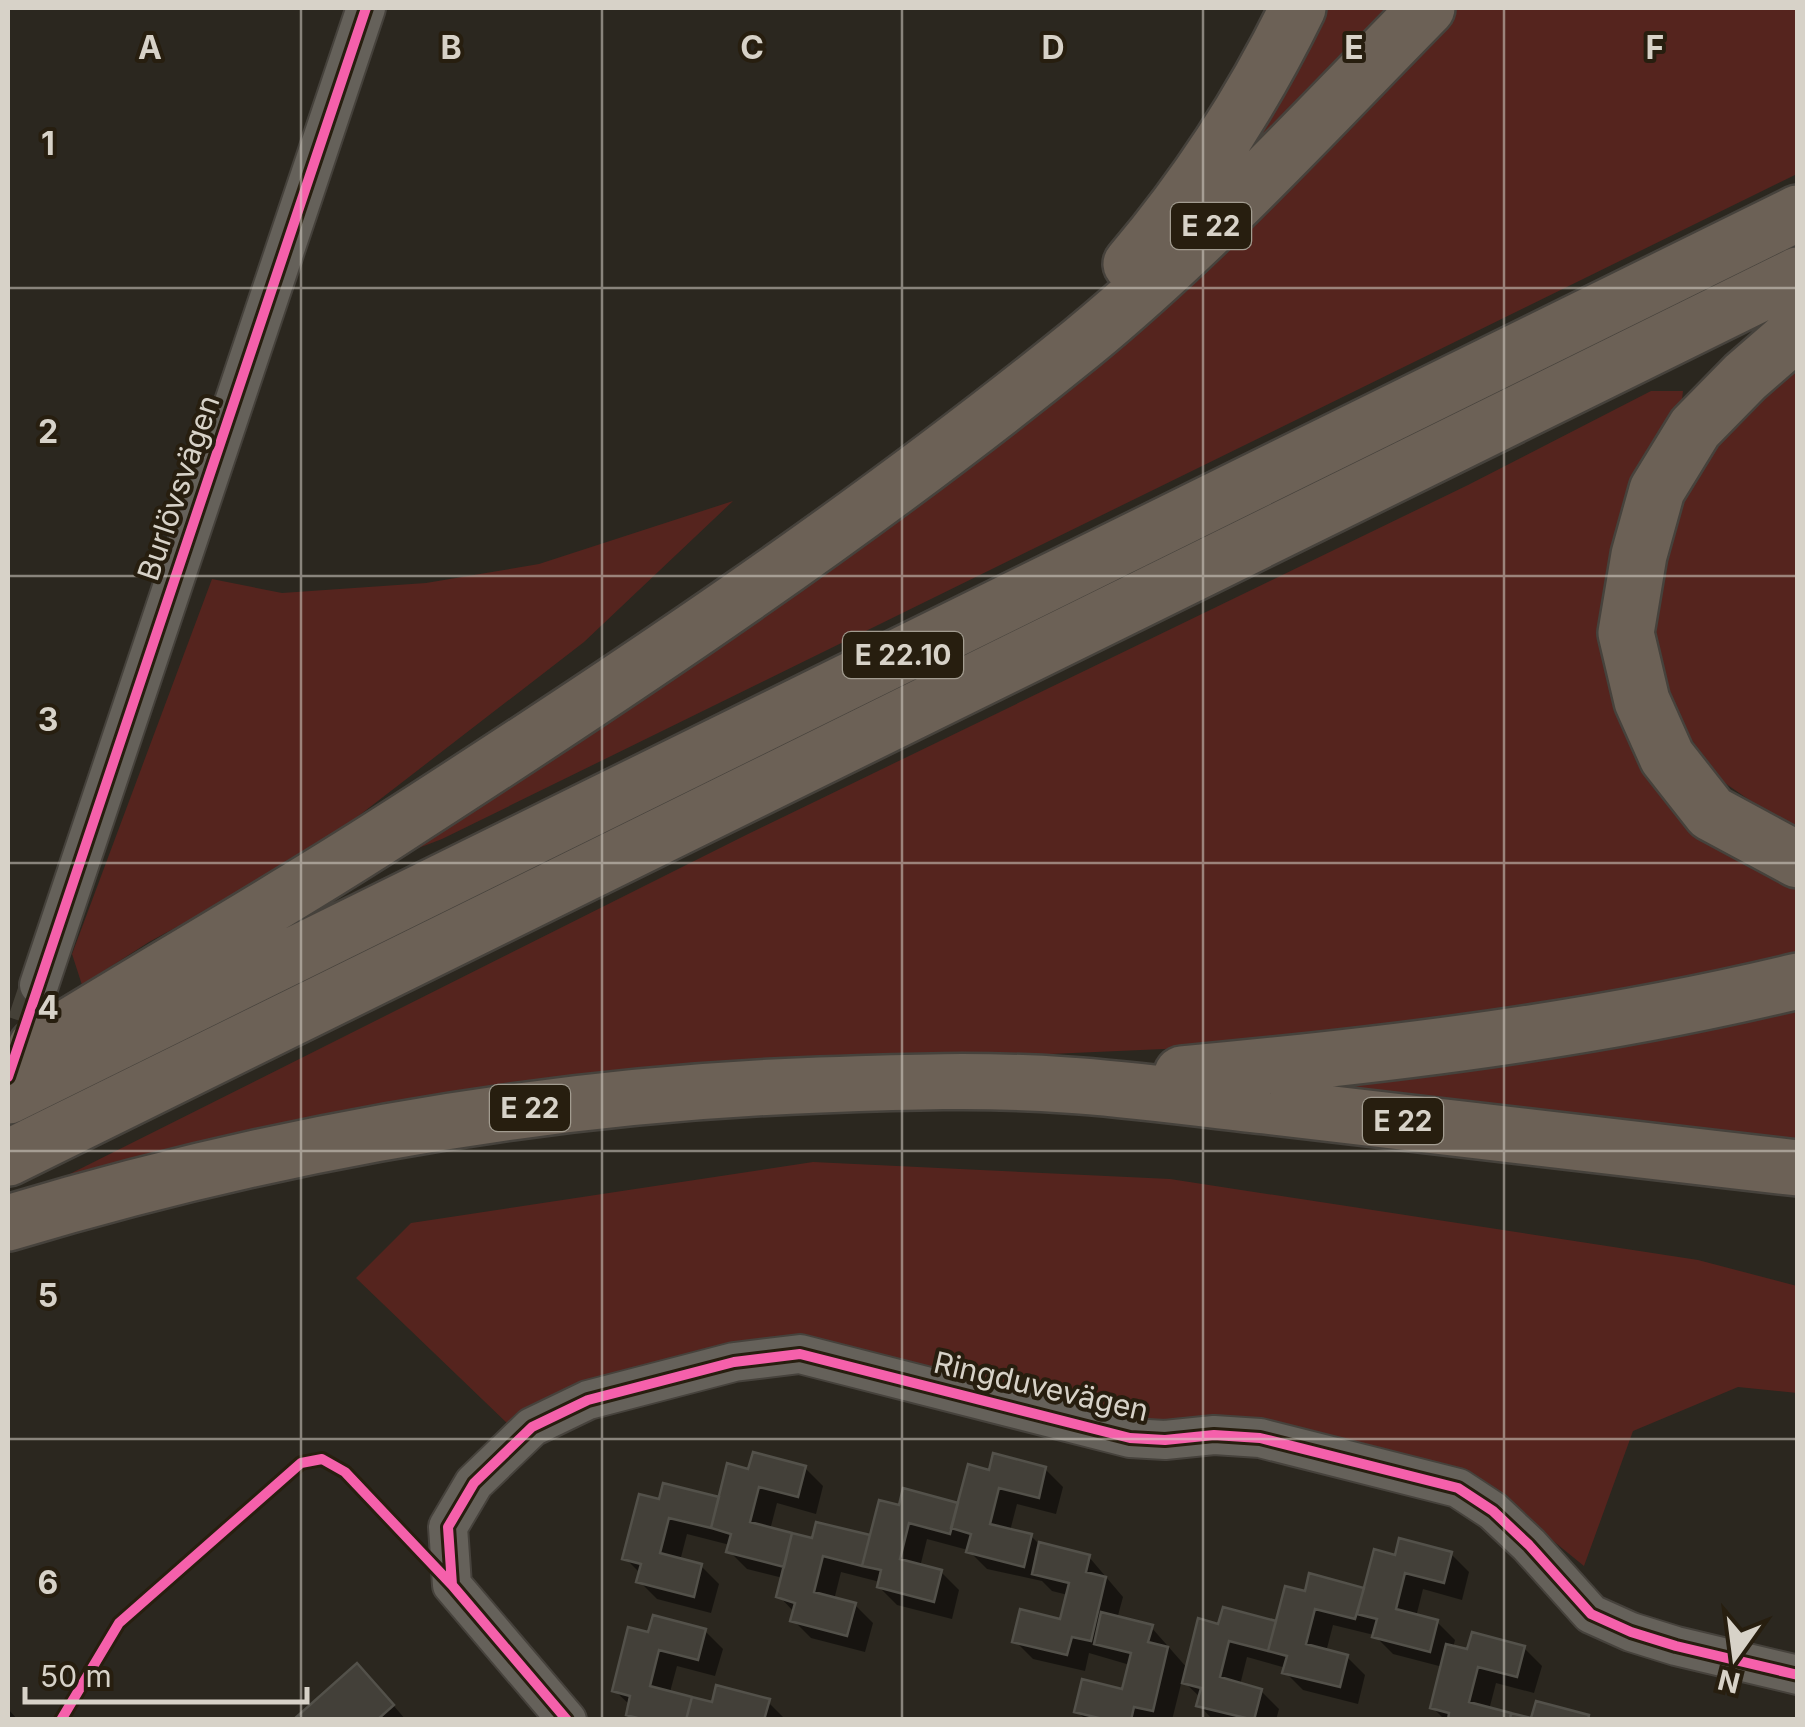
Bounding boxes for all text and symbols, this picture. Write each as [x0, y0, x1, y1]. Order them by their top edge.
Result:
text: A [138, 28, 162, 67]
text: B [440, 28, 462, 67]
text: C [740, 28, 764, 67]
text: D [1041, 28, 1065, 67]
text: E [1344, 28, 1364, 67]
text: F [1646, 28, 1664, 67]
text: 1 [41, 124, 55, 163]
road number: E 22 [1171, 203, 1251, 249]
street label: Burlövsvägen [130, 390, 227, 585]
text: 2 [38, 412, 58, 451]
road number: E 22.10 [843, 632, 963, 678]
text: 3 [38, 700, 58, 739]
text: 4 [37, 988, 59, 1027]
road number: E 22 [490, 1085, 570, 1131]
road number: E 22 [1363, 1098, 1443, 1144]
text: 5 [38, 1276, 58, 1315]
street label: Ringduvevägen [930, 1344, 1152, 1428]
text: 6 [38, 1563, 58, 1602]
north arrow [1685, 1607, 1785, 1707]
scale bar [25, 1642, 308, 1704]
text: 50 m [40, 1658, 112, 1694]
text: N [1714, 1662, 1743, 1700]

